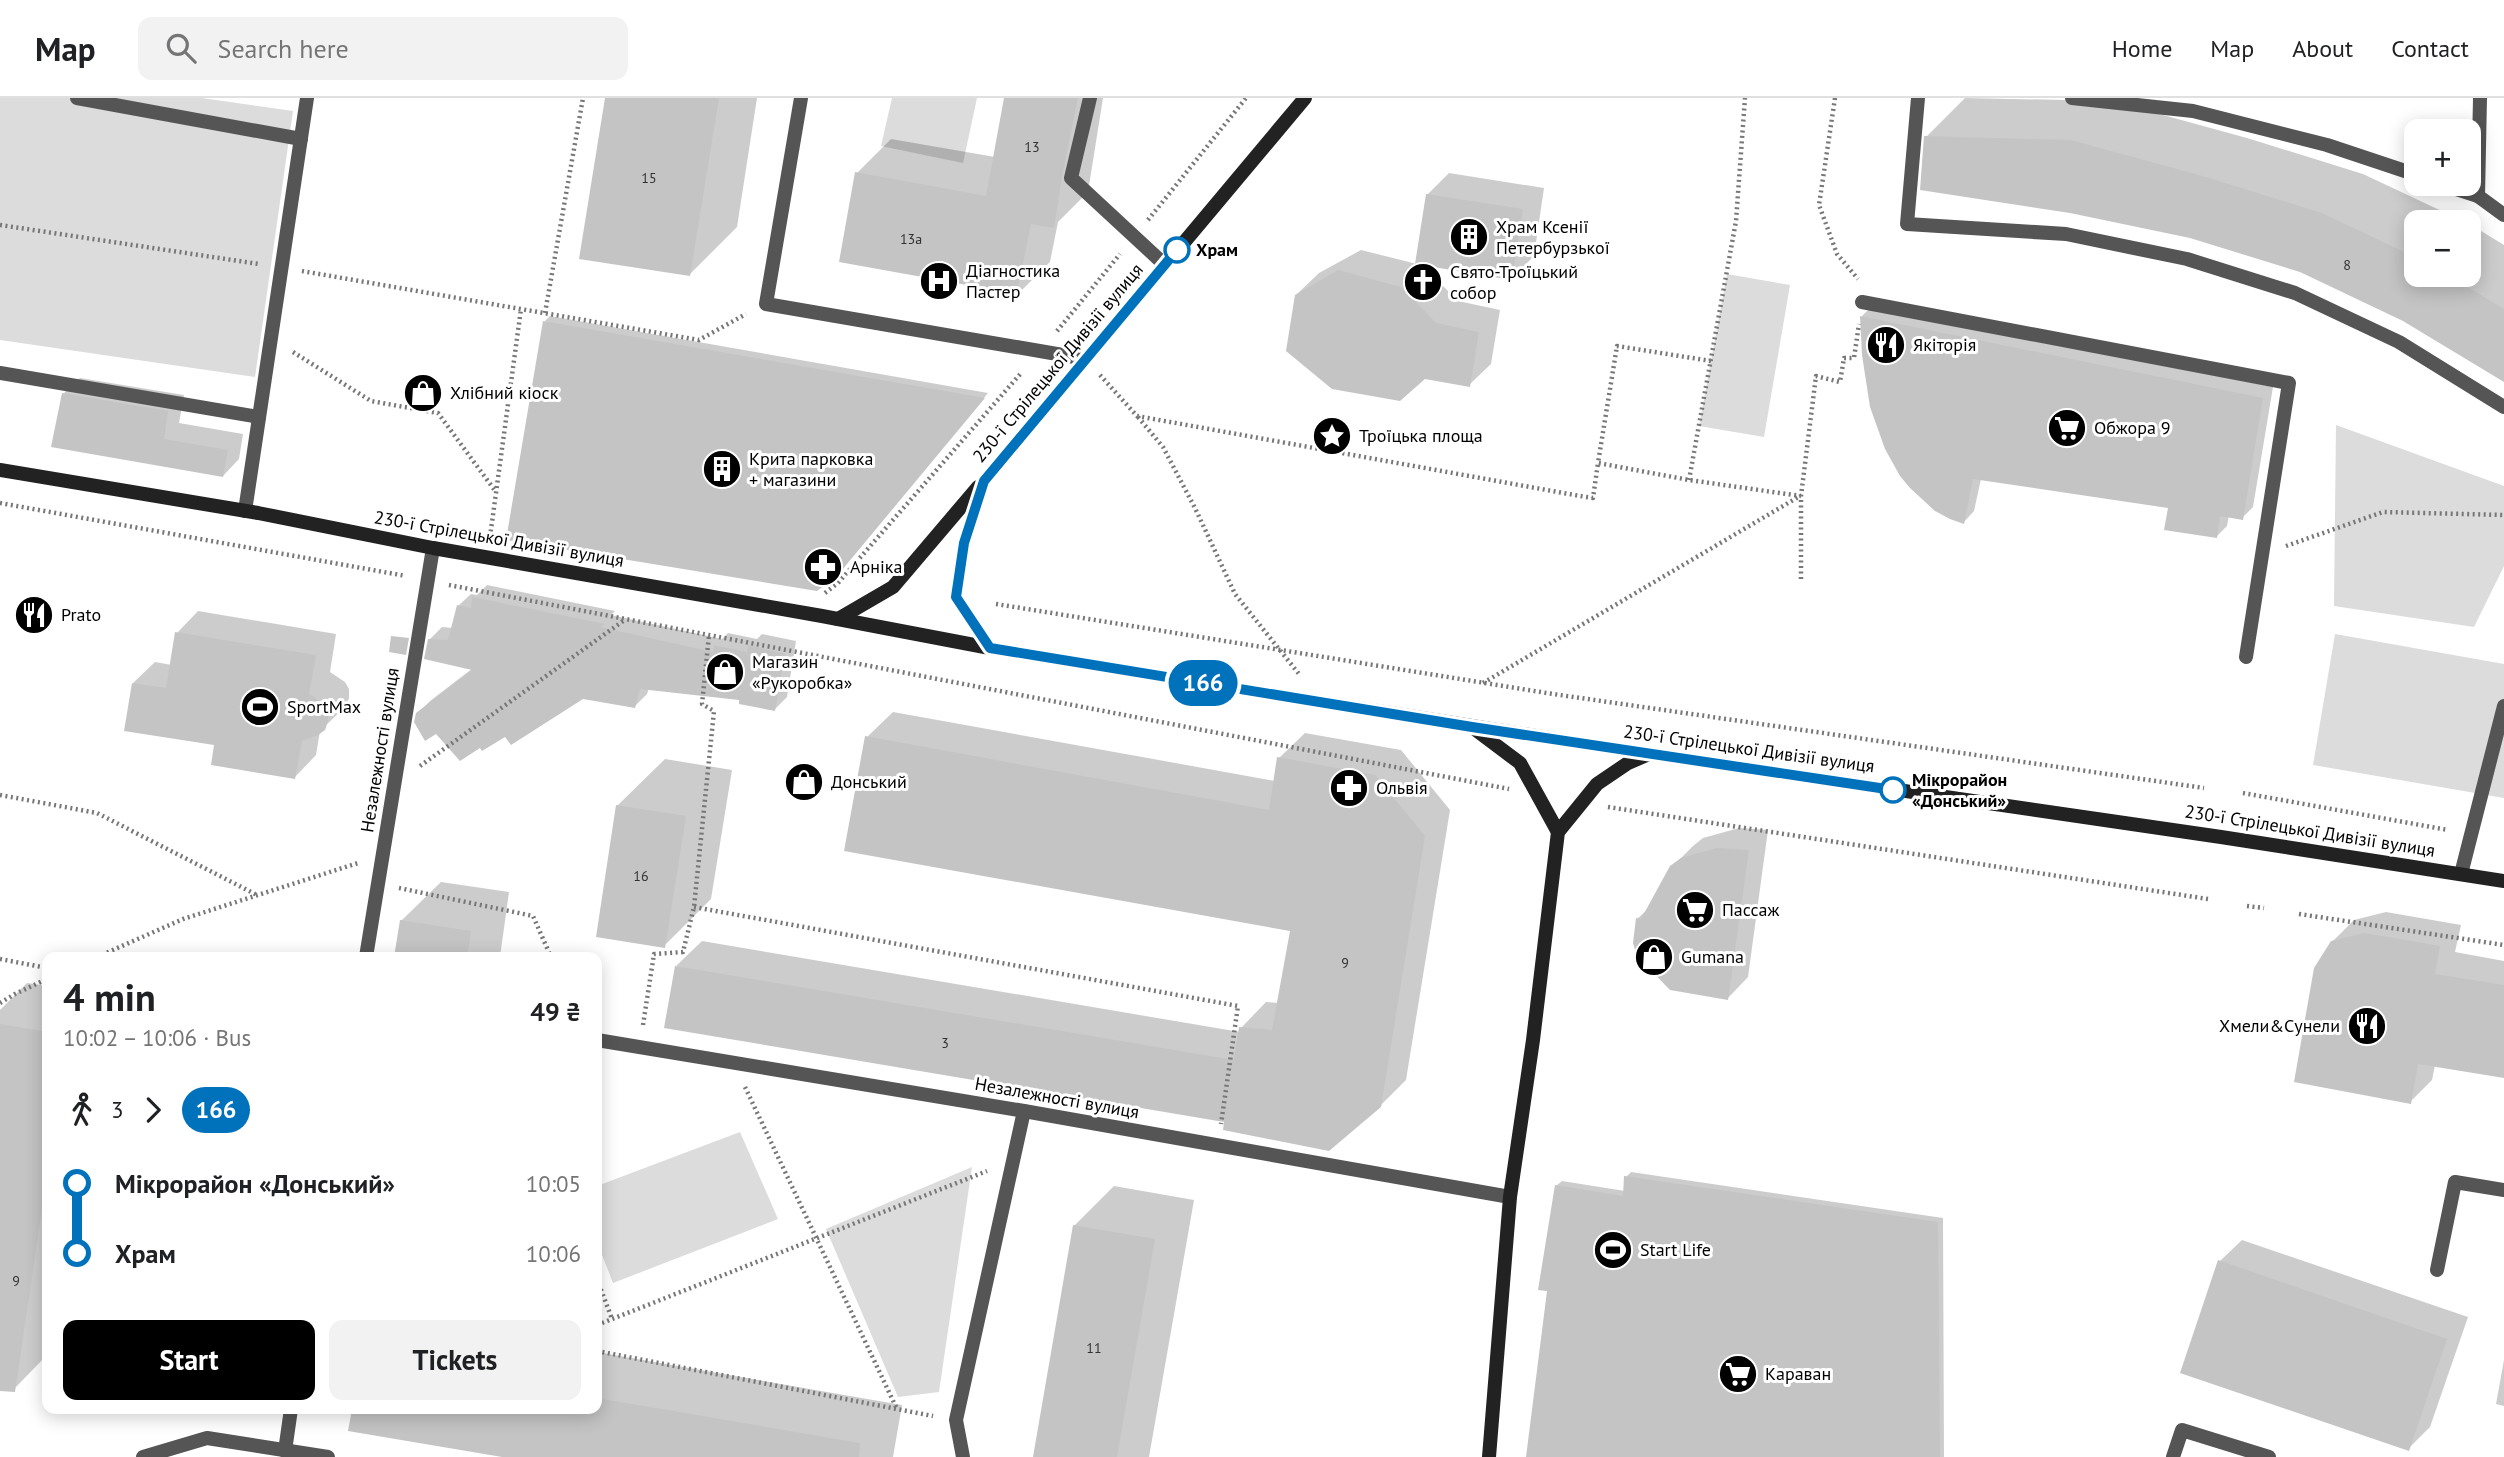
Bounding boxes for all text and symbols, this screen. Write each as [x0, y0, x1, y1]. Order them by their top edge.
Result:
search box [138, 17, 628, 80]
text: Map [35, 27, 96, 70]
icon: search [162, 29, 200, 67]
text: Search here [218, 32, 349, 65]
text: Home [2112, 33, 2172, 64]
text: Map [2210, 33, 2254, 64]
text: About [2292, 33, 2353, 64]
text: Contact [2391, 33, 2469, 64]
map controls [2404, 119, 2481, 287]
button: + [2404, 119, 2481, 196]
house number: 13 [1024, 138, 1040, 156]
house number: 15 [641, 169, 657, 187]
button: − [2404, 210, 2481, 287]
place label: Храм Ксенії Петербурзької [1496, 215, 1610, 259]
building icon: Храм Ксенії Петербурзької [1448, 216, 1490, 258]
house number: 13а [900, 230, 922, 248]
marker: Храм [1164, 237, 1190, 263]
place label: Храм [1196, 238, 1238, 261]
house number: 8 [2343, 256, 2351, 274]
street label: 230-ї Стрілецької Дивізії вулиця [967, 258, 1148, 467]
place label: Діагностика Пастер [966, 259, 1060, 303]
hospital icon: Діагностика Пастер [918, 260, 960, 302]
place label: Свято-Троїцький собор [1450, 260, 1578, 304]
church icon: Свято-Троїцький собор [1402, 261, 1444, 303]
restaurant icon: Якіторія [1865, 324, 1907, 366]
place label: Якіторія [1913, 333, 1976, 356]
shop icon: Хлібний кіоск [402, 372, 444, 414]
place label: Хлібний кіоск [450, 381, 559, 404]
supermarket icon: Обжора 9 [2046, 407, 2088, 449]
place icon: Троїцька площа [1311, 415, 1353, 457]
place label: Обжора 9 [2094, 416, 2171, 439]
place label: Троїцька площа [1359, 424, 1483, 447]
place label: Крита парковка + магазини [749, 447, 873, 491]
building icon: Крита парковка + магазини [701, 448, 743, 490]
street label: 230-ї Стрілецької Дивізії вулиця [372, 505, 626, 572]
pharmacy icon: Арніка [802, 546, 844, 588]
place label: Арніка [850, 555, 902, 578]
restaurant icon: Prato [13, 594, 55, 636]
place label: Prato [61, 603, 101, 626]
place label: Магазин «Рукоробка» [752, 650, 852, 694]
shop icon: Магазин «Рукоробка» [704, 651, 746, 693]
line badge: 166 [1163, 660, 1243, 706]
street label: Незалежності вулиця [355, 666, 404, 834]
text: 166 [1183, 667, 1223, 698]
sports icon: SportMax [239, 686, 281, 728]
place label: SportMax [287, 695, 361, 718]
street label: 230-ї Стрілецької Дивізії вулиця [1622, 720, 1876, 778]
shop icon: Донський [783, 761, 825, 803]
pharmacy icon: Ольвія [1328, 767, 1370, 809]
place label: Мікрорайон «Донський» [1912, 768, 2007, 812]
place label: Донський [831, 770, 907, 793]
place label: Ольвія [1376, 776, 1428, 799]
marker: Мікрорайон «Донський» [1880, 777, 1906, 803]
street label: 230-ї Стрілецької Дивізії вулиця [2183, 799, 2437, 862]
house number: 16 [633, 867, 649, 885]
supermarket icon: Пассаж [1674, 889, 1716, 931]
place label: Пассаж [1722, 898, 1780, 921]
shop icon: Gumana [1633, 936, 1675, 978]
place label: Gumana [1681, 945, 1744, 968]
house number: 9 [1341, 954, 1349, 972]
text: 4 min [63, 972, 156, 1021]
text: 49 ₴ [530, 995, 581, 1028]
restaurant icon: Хмели&Сунели [2346, 1005, 2388, 1047]
place label: Хмели&Сунели [2219, 1014, 2340, 1037]
text: 10:02 – 10:06 · Bus [63, 1023, 251, 1052]
house number: 3 [941, 1034, 949, 1052]
street label: Незалежності вулиця [973, 1072, 1141, 1123]
icon: walk [63, 1091, 101, 1129]
icon: forward [134, 1091, 172, 1129]
text: 166 [196, 1094, 236, 1125]
text: 3 [111, 1095, 124, 1124]
text: Мікрорайон «Донський» [115, 1167, 395, 1200]
text: 10:05 [526, 1169, 581, 1198]
sports icon: Start Life [1592, 1229, 1634, 1271]
text: Храм [115, 1237, 176, 1270]
place label: Start Life [1640, 1238, 1711, 1261]
text: 10:06 [526, 1239, 581, 1268]
house number: 9 [12, 1272, 20, 1290]
button: Start [63, 1320, 315, 1400]
button: Tickets [329, 1320, 581, 1400]
house number: 11 [1086, 1339, 1102, 1357]
supermarket icon: Караван [1717, 1353, 1759, 1395]
place label: Караван [1765, 1362, 1831, 1385]

